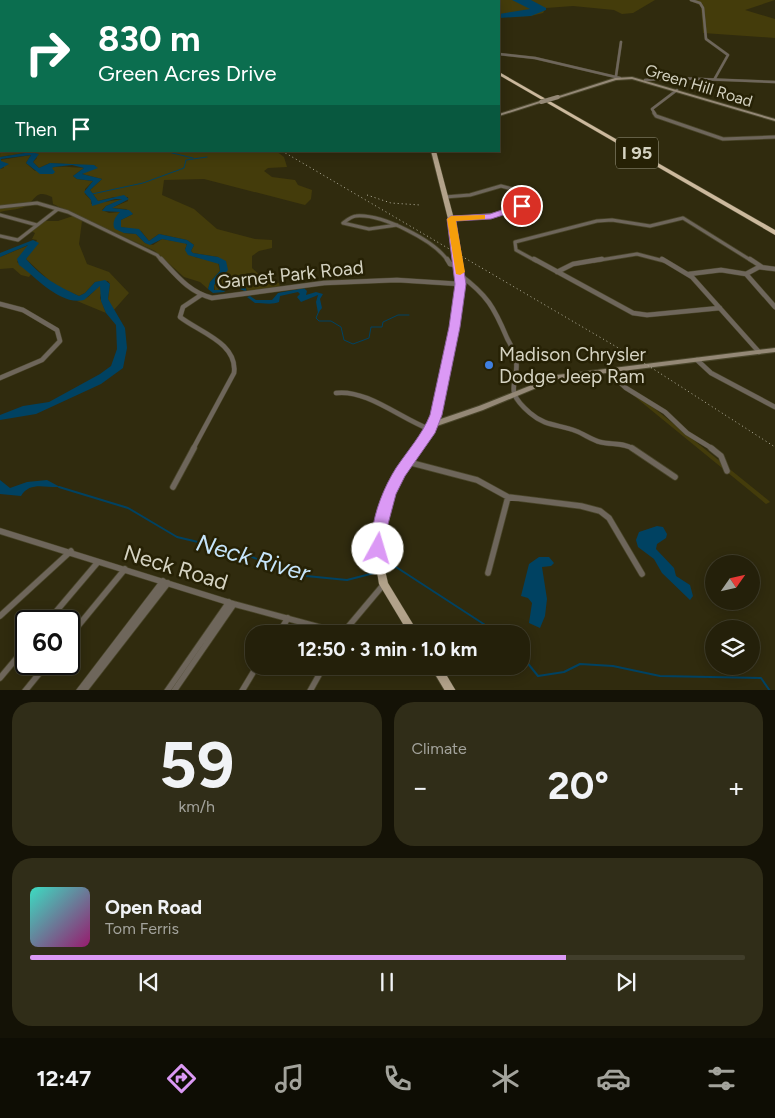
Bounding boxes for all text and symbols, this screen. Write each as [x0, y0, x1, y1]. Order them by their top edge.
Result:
text: 830 m [98, 18, 200, 60]
icon: right [15, 20, 80, 85]
text: Green Acres Drive [98, 60, 277, 87]
street label: Green Hill Road [643, 60, 755, 111]
icon: arrive [67, 115, 95, 143]
text: Then [15, 118, 57, 141]
road number: I 95 [616, 138, 658, 168]
pin [501, 185, 543, 227]
icon: arrive [508, 192, 536, 220]
street label: Garnet Park Road [215, 255, 365, 294]
place label: Madison Chrysler Dodge Jeep Ram [499, 343, 647, 388]
marker: Madison Chrysler Dodge Jeep Ram [483, 359, 495, 371]
position arrow [351, 522, 403, 574]
water label: Neck River [193, 528, 314, 588]
street label: Neck Road [120, 539, 231, 596]
north arrow [705, 555, 760, 610]
map controls [705, 555, 760, 675]
speed limit sign: 60 [15, 610, 80, 675]
button: layers [705, 620, 760, 675]
text: 12:50 · 3 min · 1.0 km [298, 638, 477, 661]
text: 59 [159, 725, 234, 803]
text: Climate [412, 739, 467, 758]
text: 20° [548, 763, 609, 809]
text: − [412, 770, 429, 804]
text: + [728, 770, 745, 804]
text: km/h [178, 797, 215, 816]
text: Open Road [105, 896, 202, 919]
text: Tom Ferris [105, 919, 179, 938]
icon: previous [135, 968, 163, 996]
icon: pause [373, 968, 401, 996]
icon: next [612, 968, 640, 996]
icon: directions [164, 1061, 199, 1096]
icon: music [272, 1061, 307, 1096]
icon: phone [380, 1061, 415, 1096]
icon: climate [488, 1061, 523, 1096]
icon: car [596, 1061, 631, 1096]
icon: filters [704, 1061, 739, 1096]
text: 12:47 [36, 1065, 91, 1092]

